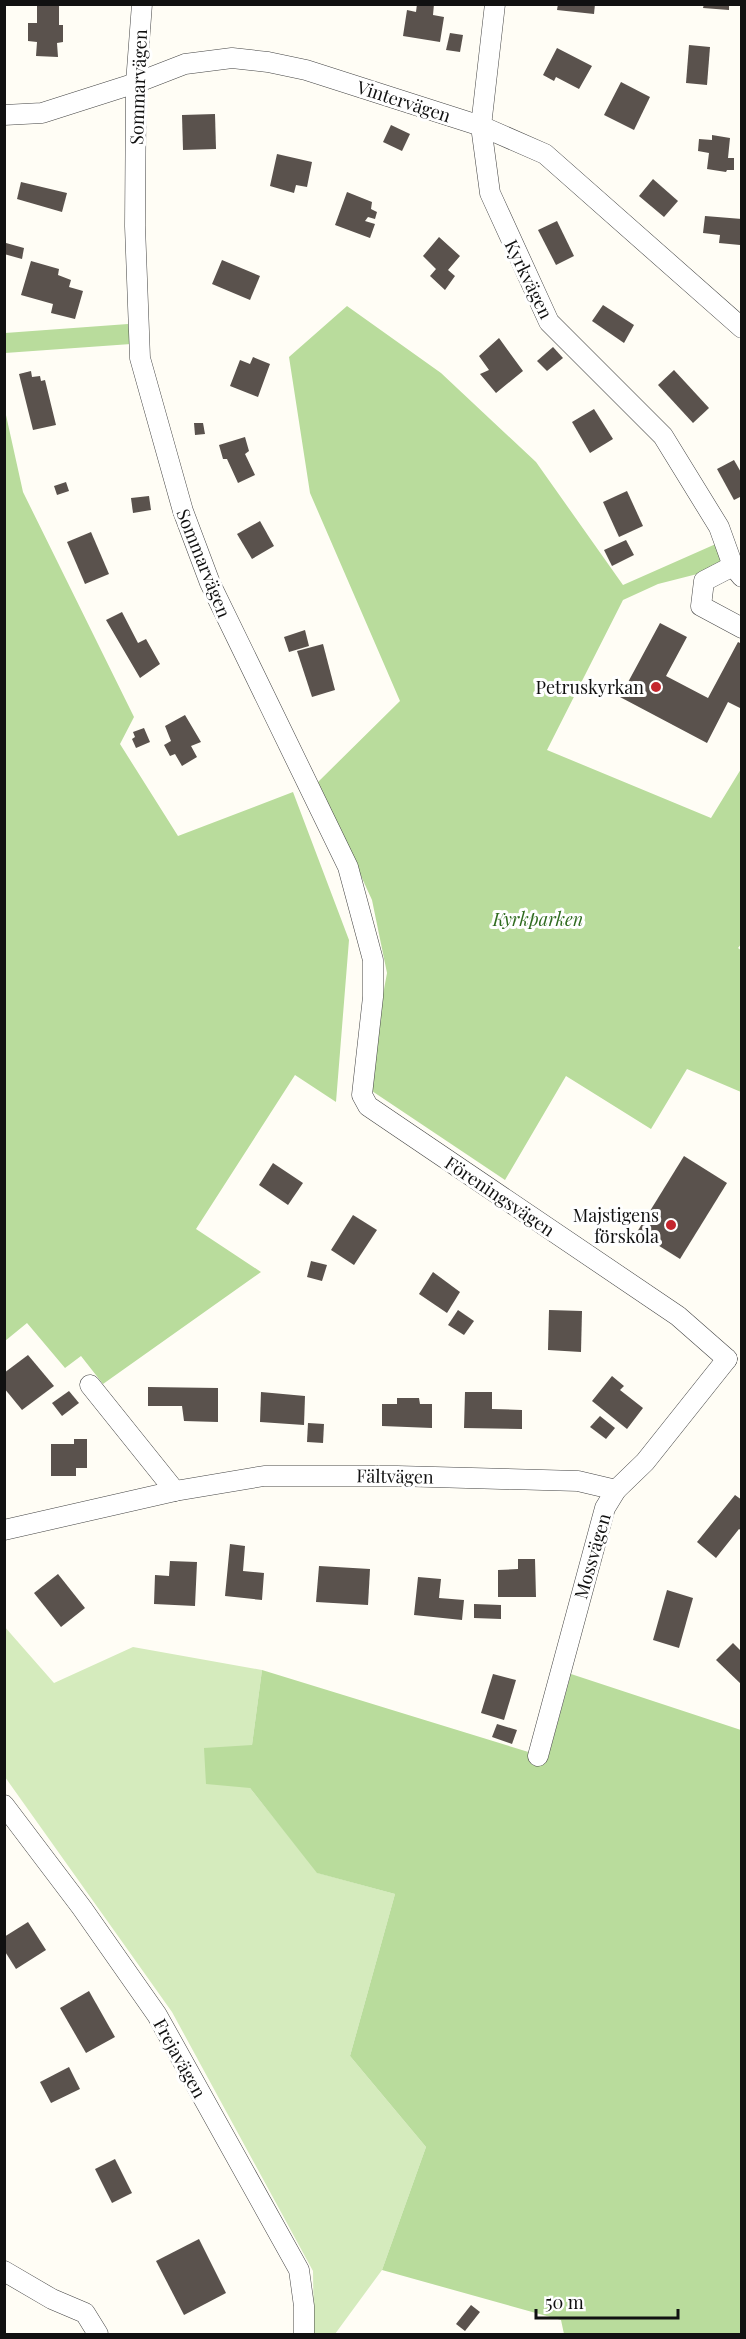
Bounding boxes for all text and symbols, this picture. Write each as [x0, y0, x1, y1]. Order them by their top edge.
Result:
street label: Sommarvägen [124, 29, 152, 145]
street label: Vintervägen [353, 74, 454, 128]
street label: Kyrkvägen [500, 235, 559, 323]
street label: Sommarvägen [171, 505, 237, 621]
place label: Petruskyrkan [536, 675, 644, 699]
marker: Petruskyrkan [649, 680, 663, 694]
park label: Kyrkparken [492, 907, 583, 931]
street label: Föreningsvägen [441, 1150, 560, 1242]
place label: Majstigens förskola [573, 1203, 659, 1248]
marker: Majstigens förskola [664, 1218, 678, 1232]
street label: Fältvägen [356, 1463, 434, 1489]
street label: Mossvägen [568, 1510, 616, 1602]
street label: Frejavägen [148, 2014, 212, 2102]
scale bar [536, 2282, 678, 2320]
text: 50 m [545, 2290, 584, 2314]

